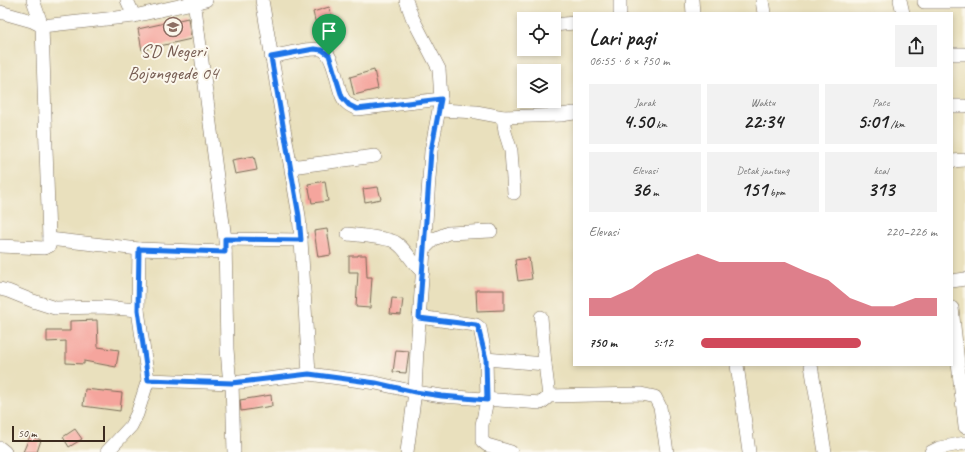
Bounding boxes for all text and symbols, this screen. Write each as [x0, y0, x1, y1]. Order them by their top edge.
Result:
map controls [517, 12, 561, 108]
button: locate [517, 12, 561, 56]
pin [312, 14, 346, 55]
school or university icon: SD Negeri Bojonggede 04 [162, 16, 184, 38]
icon: arrive [318, 20, 340, 42]
text: Lari pagi [589, 24, 656, 52]
button: share [895, 25, 937, 67]
place label: SD Negeri Bojonggede 04 [128, 39, 221, 85]
text: 06:55 · 6 × 750 m [589, 53, 670, 69]
button: layers [517, 64, 561, 108]
text: Jarak [635, 95, 655, 109]
text: Waktu [751, 95, 775, 109]
text: Pace [873, 95, 889, 109]
text: 4.50 [623, 109, 654, 134]
text: 22:34 [743, 109, 783, 134]
text: 5:01 [857, 109, 888, 134]
text: km [654, 117, 667, 131]
text: /km [888, 117, 905, 131]
text: Elevasi [632, 163, 658, 177]
text: Detak jantung [736, 163, 790, 177]
text: kcal [874, 163, 888, 177]
text: 36 [631, 177, 650, 202]
text: 151 [741, 177, 767, 202]
text: 313 [868, 177, 895, 202]
text: m [650, 185, 659, 199]
text: bpm [767, 185, 785, 199]
text: Elevasi [589, 224, 619, 240]
text: 220–226 m [886, 224, 937, 240]
text: 750 m [589, 335, 617, 351]
text: 5:12 [653, 335, 673, 351]
scale bar [12, 424, 105, 443]
text: 50 m [18, 426, 37, 440]

